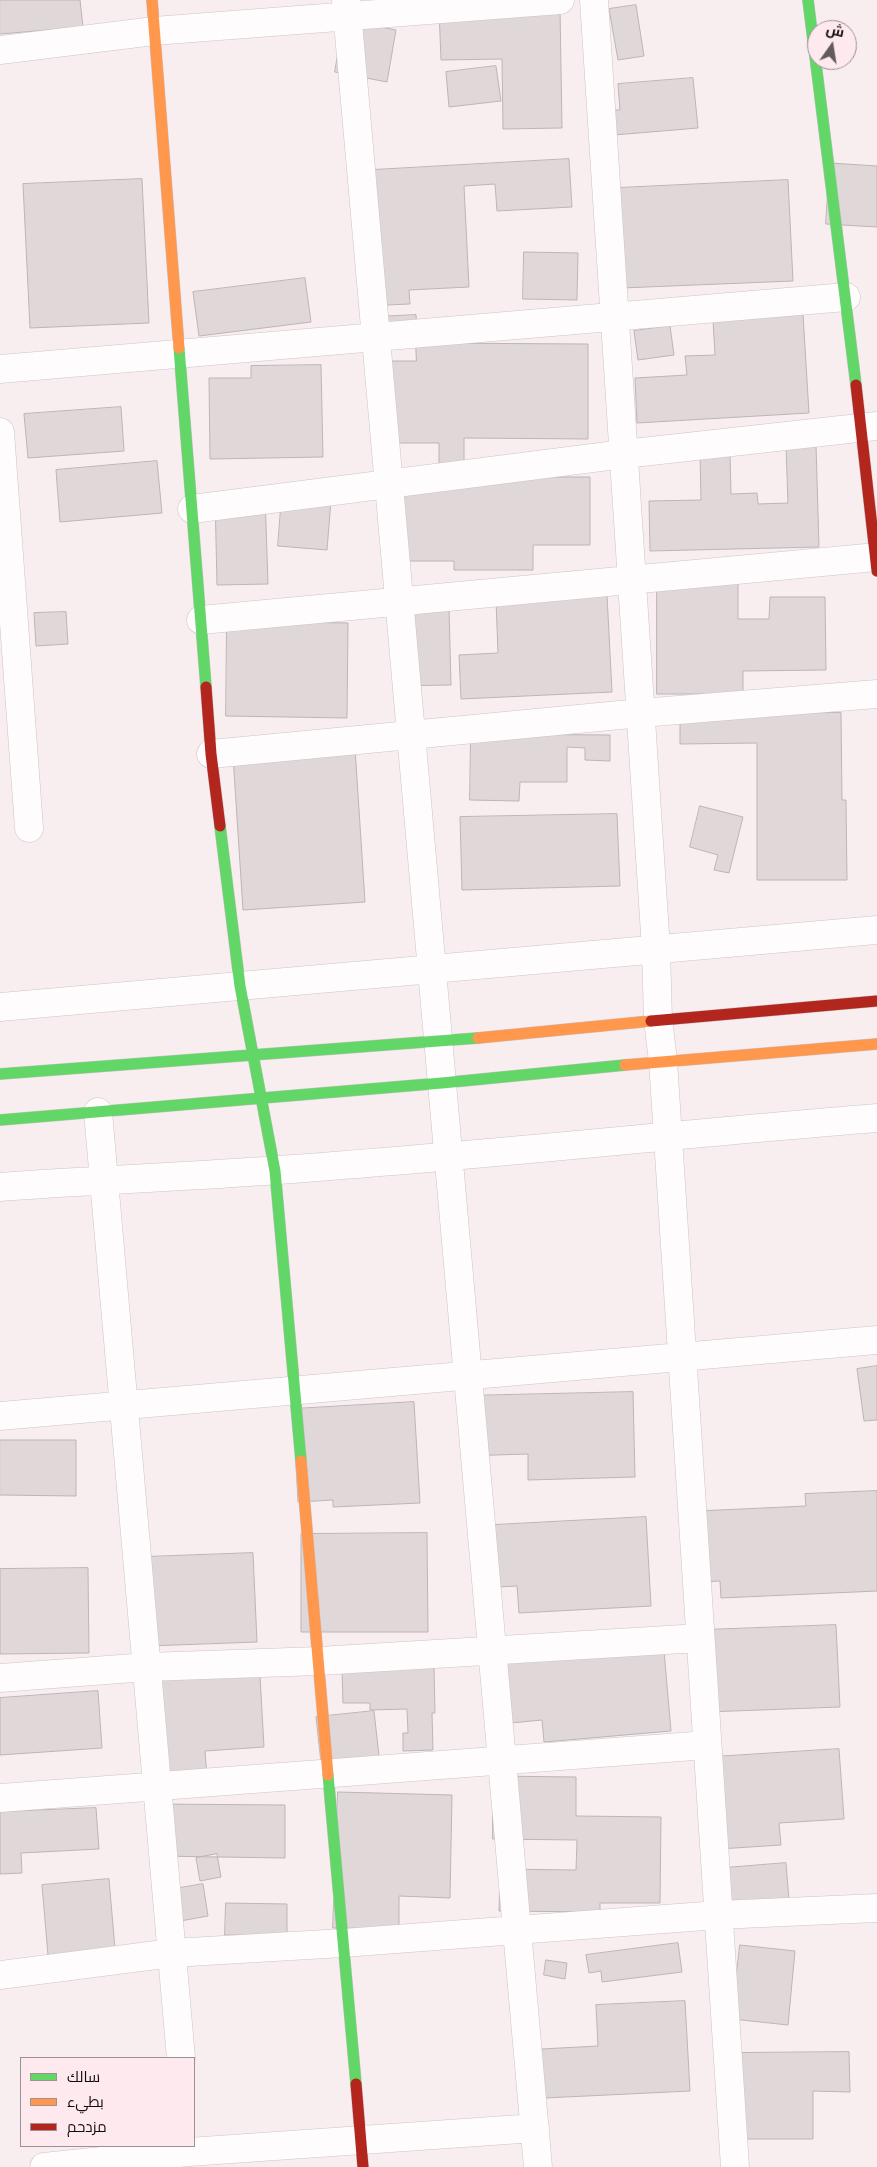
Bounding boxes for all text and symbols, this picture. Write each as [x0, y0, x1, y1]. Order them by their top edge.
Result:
north arrow [807, 20, 857, 70]
text: ش [825, 22, 846, 40]
legend [20, 2057, 195, 2147]
text: سالك [67, 2069, 100, 2085]
text: بطيء [67, 2094, 104, 2110]
text: مزدحم [67, 2119, 107, 2135]

